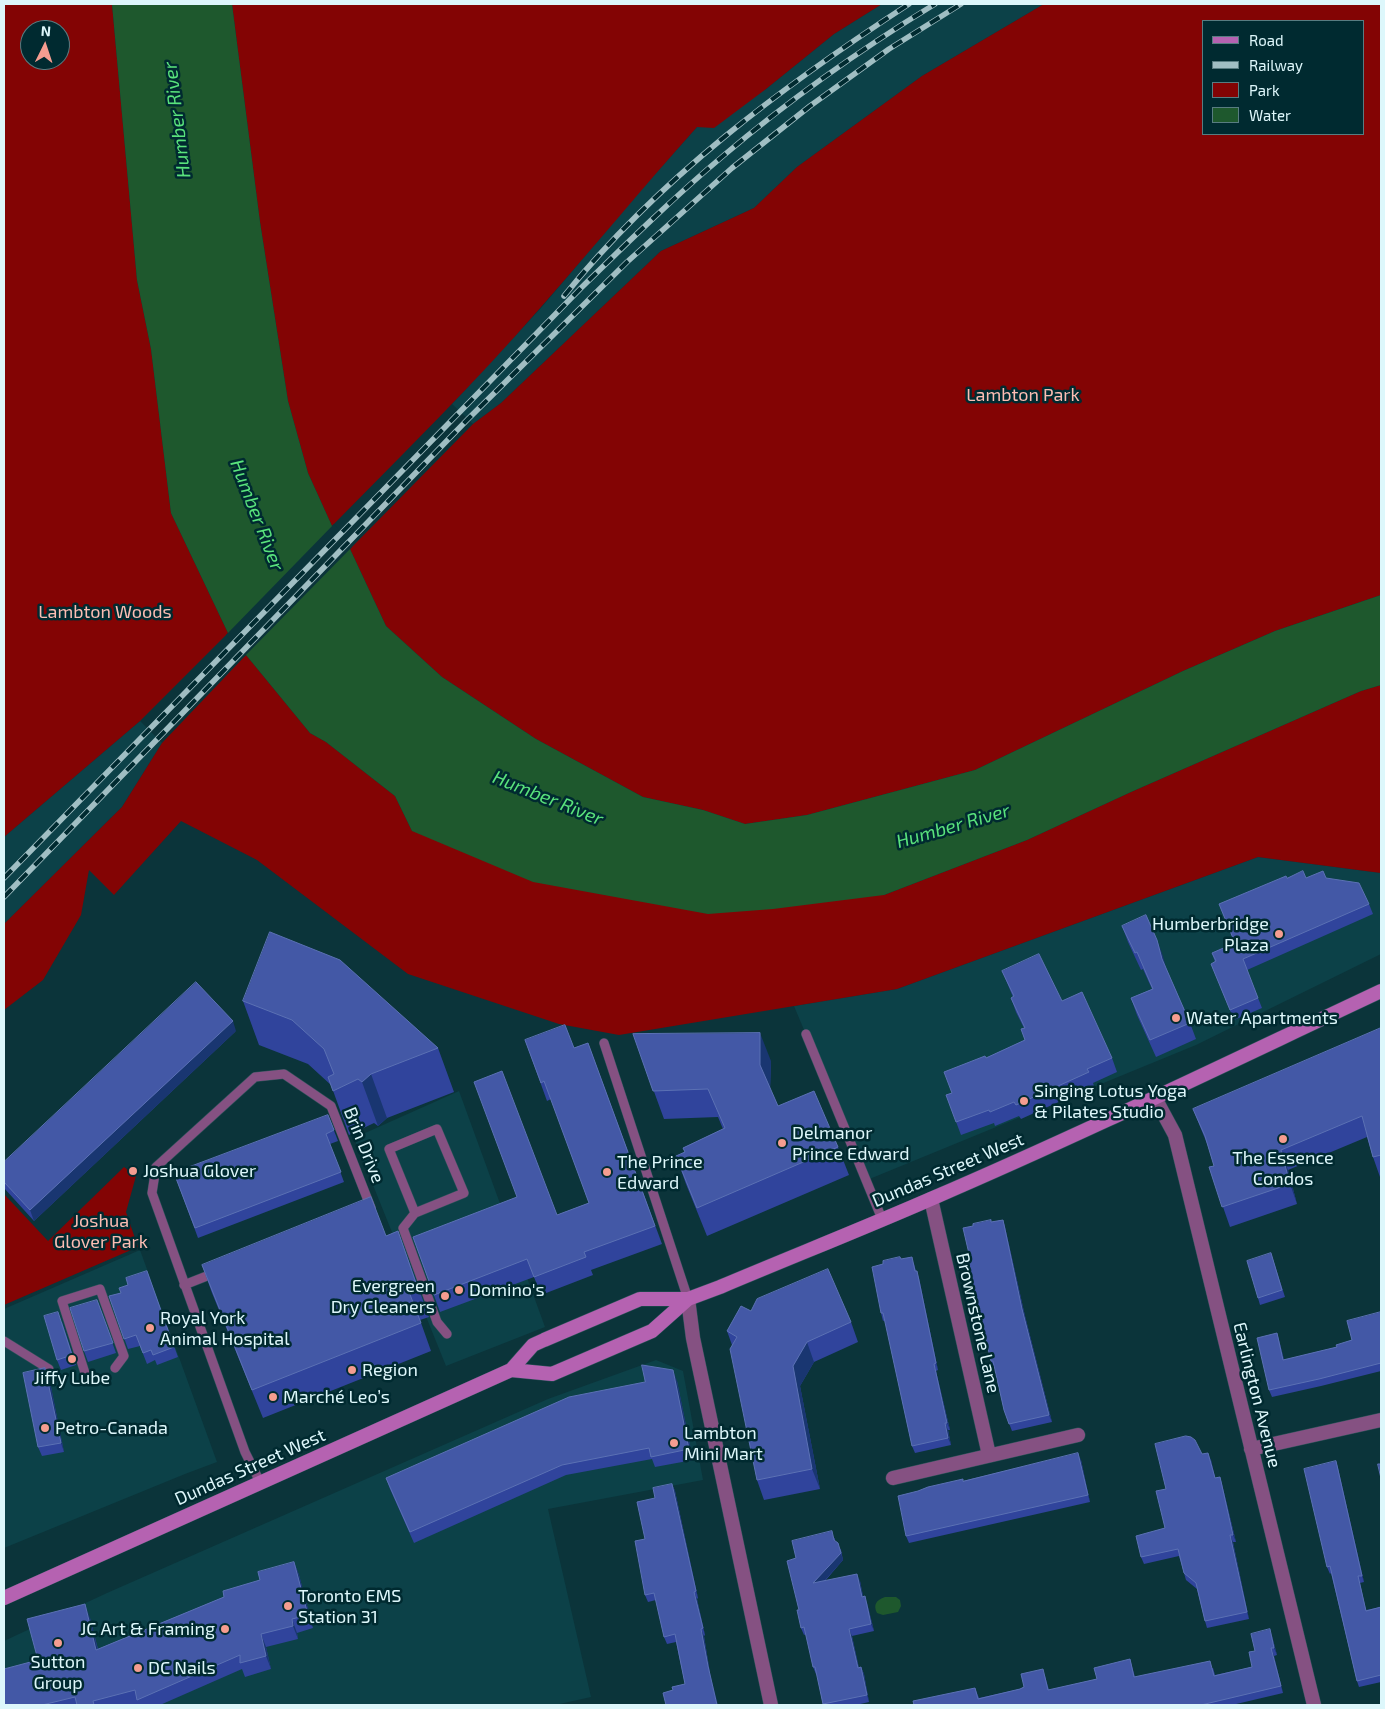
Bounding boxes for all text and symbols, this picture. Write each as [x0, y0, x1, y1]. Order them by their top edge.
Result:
north arrow [20, 20, 70, 70]
legend [1202, 20, 1365, 135]
text: N [40, 22, 52, 39]
text: Road [1249, 31, 1284, 49]
text: Railway [1249, 56, 1303, 74]
water label: Humber River [159, 60, 195, 180]
text: Park [1249, 81, 1280, 99]
text: Water [1249, 106, 1291, 124]
park label: Lambton Park [966, 384, 1080, 406]
water label: Humber River [225, 456, 289, 574]
park label: Lambton Woods [38, 601, 172, 623]
water label: Humber River [489, 765, 607, 831]
water label: Humber River [894, 799, 1012, 853]
place label: Humberbridge Plaza [1152, 913, 1269, 956]
marker: Humberbridge Plaza [1273, 928, 1285, 940]
place label: Water Apartments [1186, 1007, 1338, 1029]
marker: Water Apartments [1170, 1012, 1182, 1024]
place label: Singing Lotus Yoga & Pilates Studio [1034, 1080, 1187, 1122]
marker: Singing Lotus Yoga & Pilates Studio [1018, 1095, 1030, 1107]
street label: Brin Drive [339, 1104, 389, 1186]
place label: Delmanor Prince Edward [792, 1122, 910, 1164]
street label: Dundas Street West [869, 1128, 1027, 1212]
marker: The Essence Condos [1277, 1133, 1289, 1145]
marker: Delmanor Prince Edward [776, 1137, 788, 1149]
place label: The Essence Condos [1232, 1147, 1334, 1190]
place label: The Prince Edward [617, 1151, 703, 1194]
place label: Joshua Glover [143, 1160, 256, 1182]
marker: Joshua Glover [127, 1165, 139, 1177]
marker: The Prince Edward [601, 1166, 613, 1178]
park label: Joshua Glover Park [54, 1210, 148, 1252]
street label: Brownstone Lane [951, 1251, 1005, 1395]
place label: Evergreen Dry Cleaners [331, 1275, 435, 1318]
place label: Domino's [469, 1279, 545, 1301]
marker: Domino's [453, 1284, 465, 1296]
marker: Evergreen Dry Cleaners [439, 1290, 451, 1302]
place label: Royal York Animal Hospital [160, 1307, 290, 1350]
street label: Earlington Avenue [1228, 1320, 1286, 1470]
marker: Royal York Animal Hospital [144, 1322, 156, 1334]
marker: Jiffy Lube [66, 1353, 78, 1365]
place label: Region [362, 1359, 418, 1381]
marker: Region [346, 1364, 358, 1376]
place label: Jiffy Lube [34, 1367, 110, 1389]
place label: Marché Leo’s [283, 1386, 390, 1408]
marker: Marché Leo’s [267, 1391, 279, 1403]
place label: Petro-Canada [55, 1417, 168, 1439]
marker: Petro-Canada [39, 1422, 51, 1434]
place label: Lambton Mini Mart [684, 1422, 763, 1465]
street label: Dundas Street West [171, 1424, 329, 1510]
marker: Lambton Mini Mart [668, 1437, 680, 1449]
place label: Toronto EMS Station 31 [298, 1585, 401, 1628]
marker: Toronto EMS Station 31 [282, 1600, 294, 1612]
place label: JC Art & Framing [80, 1618, 215, 1640]
marker: JC Art & Framing [219, 1623, 231, 1635]
marker: Sutton Group [52, 1637, 64, 1649]
place label: Sutton Group [31, 1651, 85, 1694]
place label: DC Nails [148, 1657, 216, 1679]
marker: DC Nails [132, 1662, 144, 1674]

